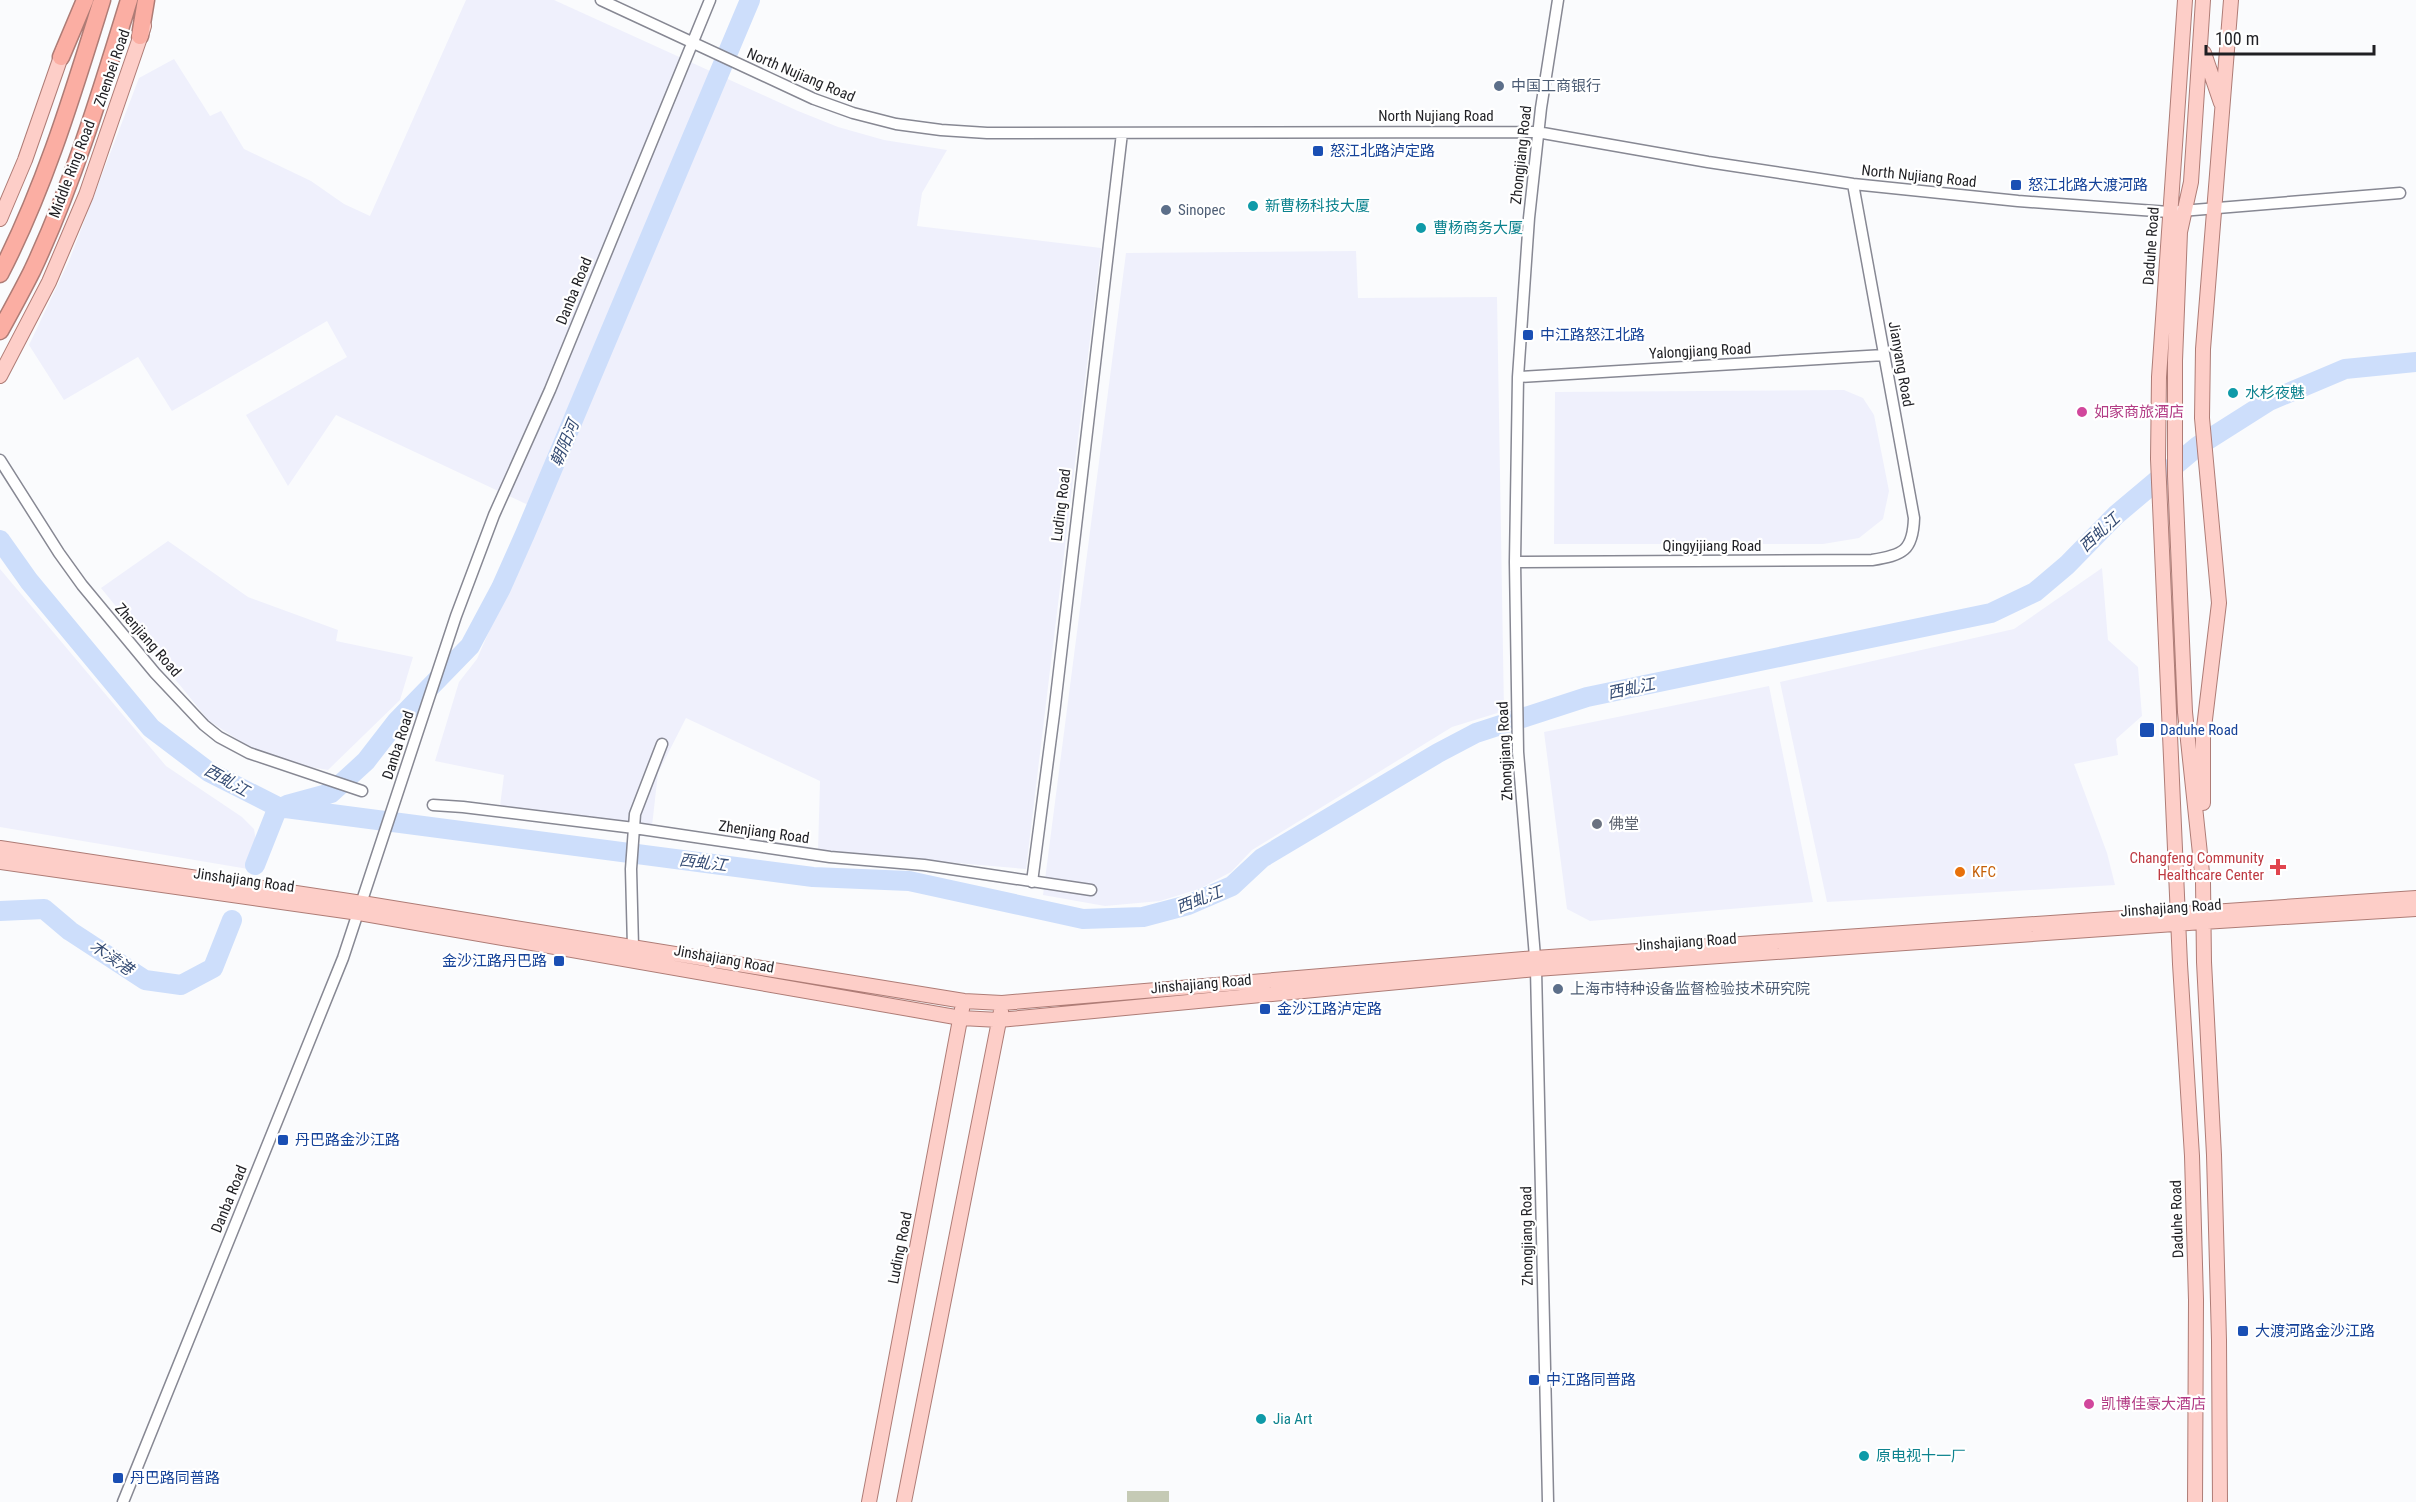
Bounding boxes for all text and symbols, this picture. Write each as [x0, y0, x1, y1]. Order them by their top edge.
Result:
scale bar [2206, 18, 2374, 56]
street label: Zhenbei Road [90, 27, 134, 109]
text: 100 m [2215, 28, 2259, 49]
street label: North Nujiang Road [744, 44, 858, 106]
place label: 中国工商银行 [1511, 77, 1601, 95]
marker: 中国工商银行 [1492, 79, 1506, 93]
street label: Zhongjiang Road [1507, 105, 1535, 205]
street label: North Nujiang Road [1378, 107, 1494, 125]
street label: Middle Ring Road [45, 118, 99, 220]
place label: 怒江北路泸定路 [1330, 142, 1435, 160]
marker: 怒江北路泸定路 [1311, 144, 1325, 158]
street label: North Nujiang Road [1861, 161, 1977, 191]
place label: 怒江北路大渡河路 [2028, 176, 2148, 194]
marker: 怒江北路大渡河路 [2009, 178, 2023, 192]
place label: 新曹杨科技大厦 [1265, 197, 1370, 215]
marker: 新曹杨科技大厦 [1246, 199, 1260, 213]
place label: Sinopec [1178, 201, 1225, 219]
marker: Sinopec [1159, 203, 1173, 217]
street label: Daduhe Road [2139, 206, 2163, 286]
place label: 曹杨商务大厦 [1433, 219, 1523, 237]
marker: 曹杨商务大厦 [1414, 221, 1428, 235]
street label: Danba Road [552, 255, 596, 327]
street label: Jianyang Road [1885, 320, 1917, 408]
place label: 中江路怒江北路 [1540, 326, 1645, 344]
marker: 中江路怒江北路 [1521, 328, 1535, 342]
street label: Yalongjiang Road [1648, 339, 1752, 363]
place label: 水杉夜魅 [2245, 384, 2305, 402]
marker: 水杉夜魅 [2226, 386, 2240, 400]
place label: 如家商旅酒店 [2094, 403, 2184, 421]
marker: 如家商旅酒店 [2075, 405, 2089, 419]
water label: 朝阳河 [546, 415, 584, 469]
street label: Luding Road [1048, 468, 1074, 542]
water label: 西虬江 [2075, 508, 2125, 556]
street label: Qingyijiang Road [1662, 537, 1762, 555]
street label: Zhenjiang Road [111, 600, 185, 680]
water label: 西虬江 [1606, 674, 1659, 703]
street label: Zhongjiang Road [1493, 701, 1517, 801]
street label: Danba Road [378, 708, 418, 782]
marker: Daduhe Road [2138, 721, 2156, 739]
place label: Daduhe Road [2160, 721, 2238, 739]
water label: 西虬江 [201, 760, 254, 801]
place label: 佛堂 [1609, 815, 1639, 833]
street label: Zhenjiang Road [717, 817, 811, 847]
marker: 佛堂 [1590, 817, 1604, 831]
place label: Changfeng Community Healthcare Center [2129, 849, 2264, 884]
water label: 西虬江 [678, 850, 730, 875]
marker: Changfeng Community Healthcare Center [2269, 858, 2287, 876]
place label: KFC [1972, 863, 1996, 881]
street label: Jinshajiang Road [193, 864, 295, 896]
marker: KFC [1953, 865, 1967, 879]
water label: 西虬江 [1173, 881, 1227, 917]
street label: Jinshajiang Road [2120, 895, 2222, 921]
street label: Jinshajiang Road [1635, 929, 1737, 955]
water label: 木渎港 [87, 936, 138, 980]
street label: Jinshajiang Road [672, 941, 776, 977]
place label: 金沙江路丹巴路 [442, 952, 547, 970]
marker: 金沙江路丹巴路 [552, 954, 566, 968]
street label: Jinshajiang Road [1150, 971, 1252, 997]
place label: 上海市特种设备监督检验技术研究院 [1570, 980, 1810, 998]
marker: 上海市特种设备监督检验技术研究院 [1551, 982, 1565, 996]
place label: 金沙江路泸定路 [1277, 1000, 1382, 1018]
marker: 金沙江路泸定路 [1258, 1002, 1272, 1016]
place label: 丹巴路金沙江路 [295, 1131, 400, 1149]
marker: 丹巴路金沙江路 [276, 1133, 290, 1147]
street label: Danba Road [207, 1163, 251, 1235]
street label: Daduhe Road [2167, 1180, 2187, 1258]
street label: Zhongjiang Road [1517, 1186, 1537, 1286]
street label: Luding Road [884, 1210, 916, 1286]
place label: 大渡河路金沙江路 [2255, 1322, 2375, 1340]
marker: 大渡河路金沙江路 [2236, 1324, 2250, 1338]
place label: 中江路同普路 [1546, 1371, 1636, 1389]
marker: 中江路同普路 [1527, 1373, 1541, 1387]
place label: 凯博佳豪大酒店 [2101, 1395, 2206, 1413]
marker: 凯博佳豪大酒店 [2082, 1397, 2096, 1411]
place label: Jia Art [1273, 1410, 1312, 1428]
marker: Jia Art [1254, 1412, 1268, 1426]
place label: 原电视十一厂 [1876, 1447, 1966, 1465]
marker: 原电视十一厂 [1857, 1449, 1871, 1463]
place label: 丹巴路同普路 [130, 1469, 220, 1487]
marker: 丹巴路同普路 [111, 1471, 125, 1485]

